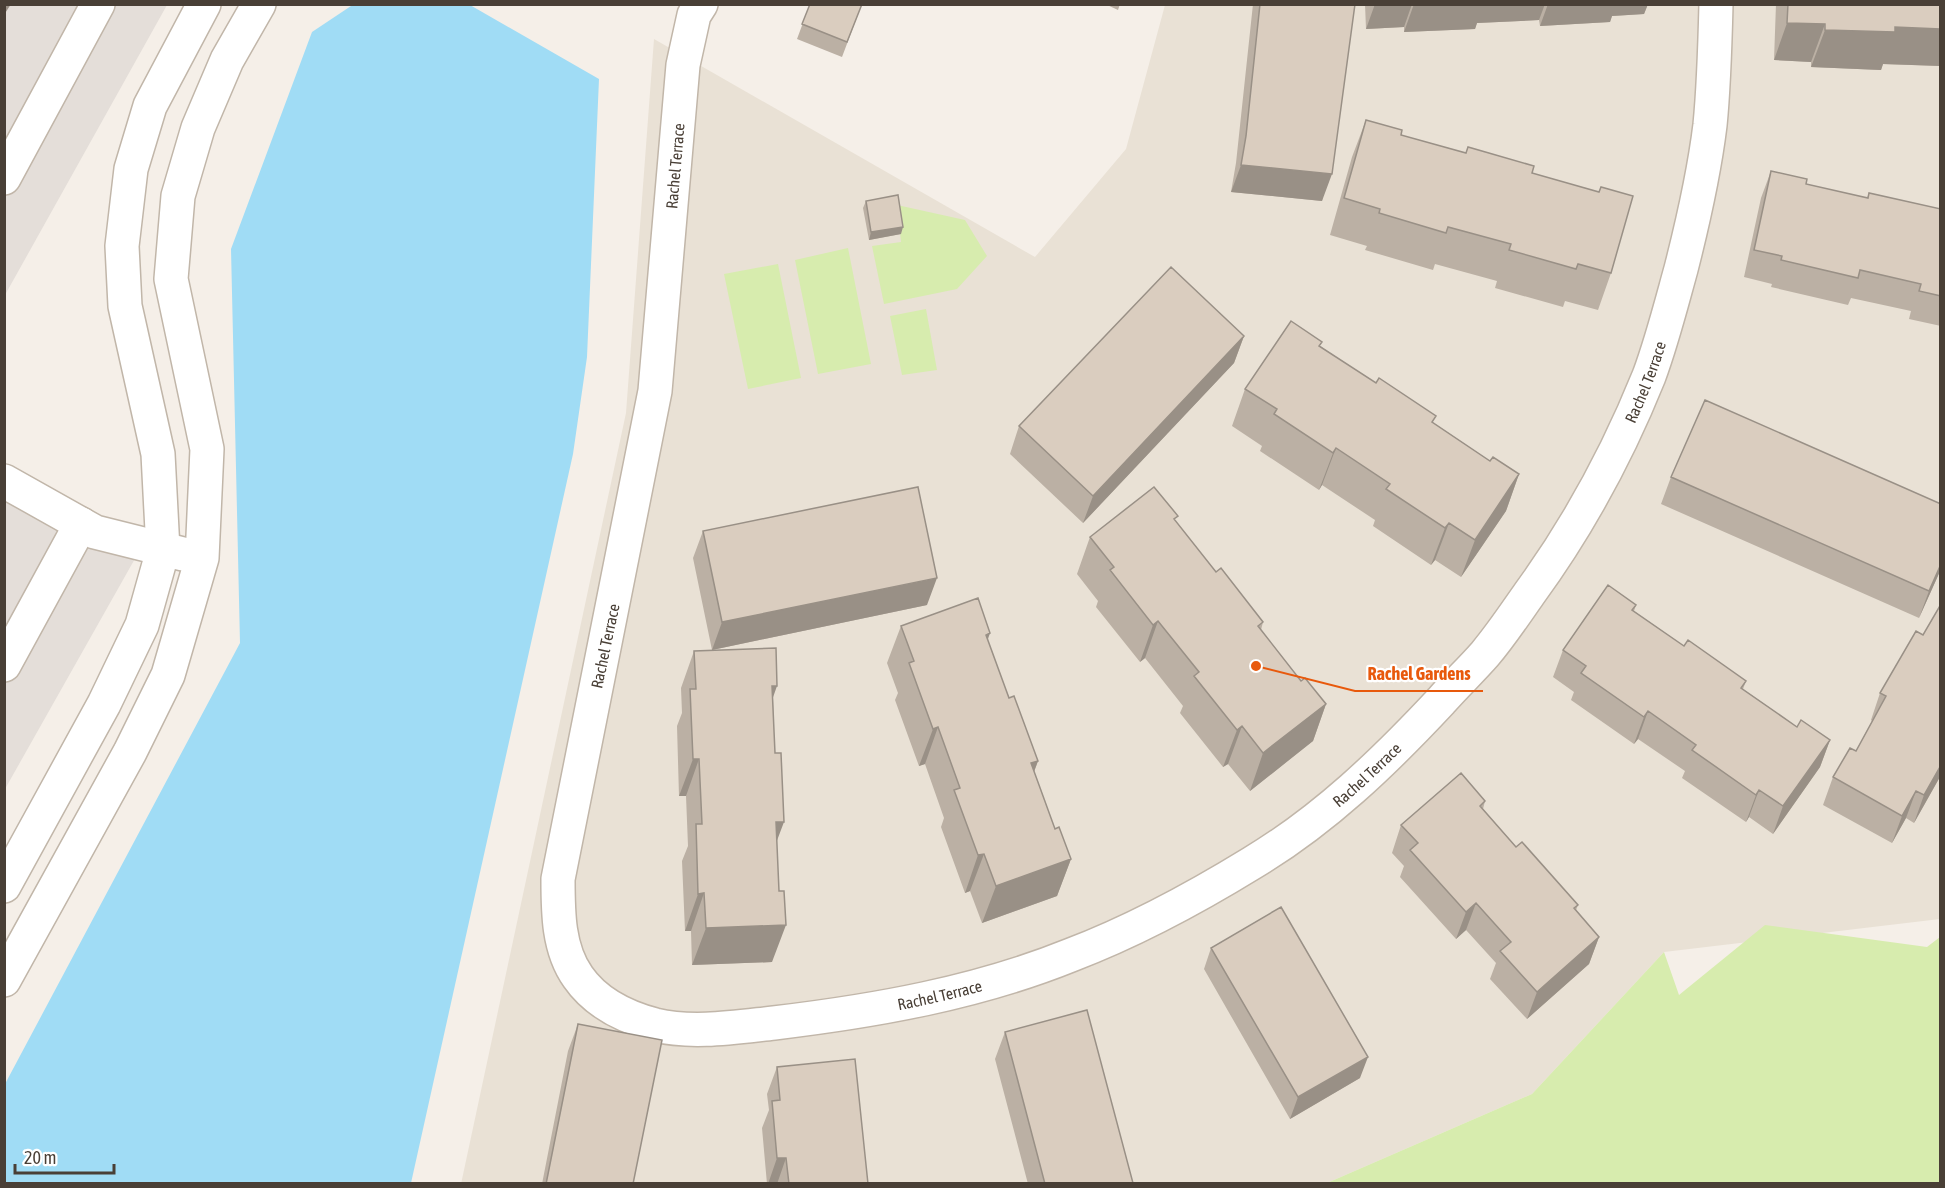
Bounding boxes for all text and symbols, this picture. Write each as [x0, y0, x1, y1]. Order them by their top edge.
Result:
street label: Rachel Terrace [662, 122, 688, 210]
street label: Rachel Terrace [1621, 339, 1669, 426]
street label: Rachel Terrace [587, 602, 623, 690]
callout: Rachel Gardens [1355, 655, 1483, 691]
text: Rachel Gardens [1367, 663, 1471, 684]
street label: Rachel Terrace [1329, 739, 1405, 810]
street label: Rachel Terrace [896, 976, 984, 1013]
scale bar [15, 1137, 114, 1175]
text: 20 m [24, 1147, 56, 1168]

